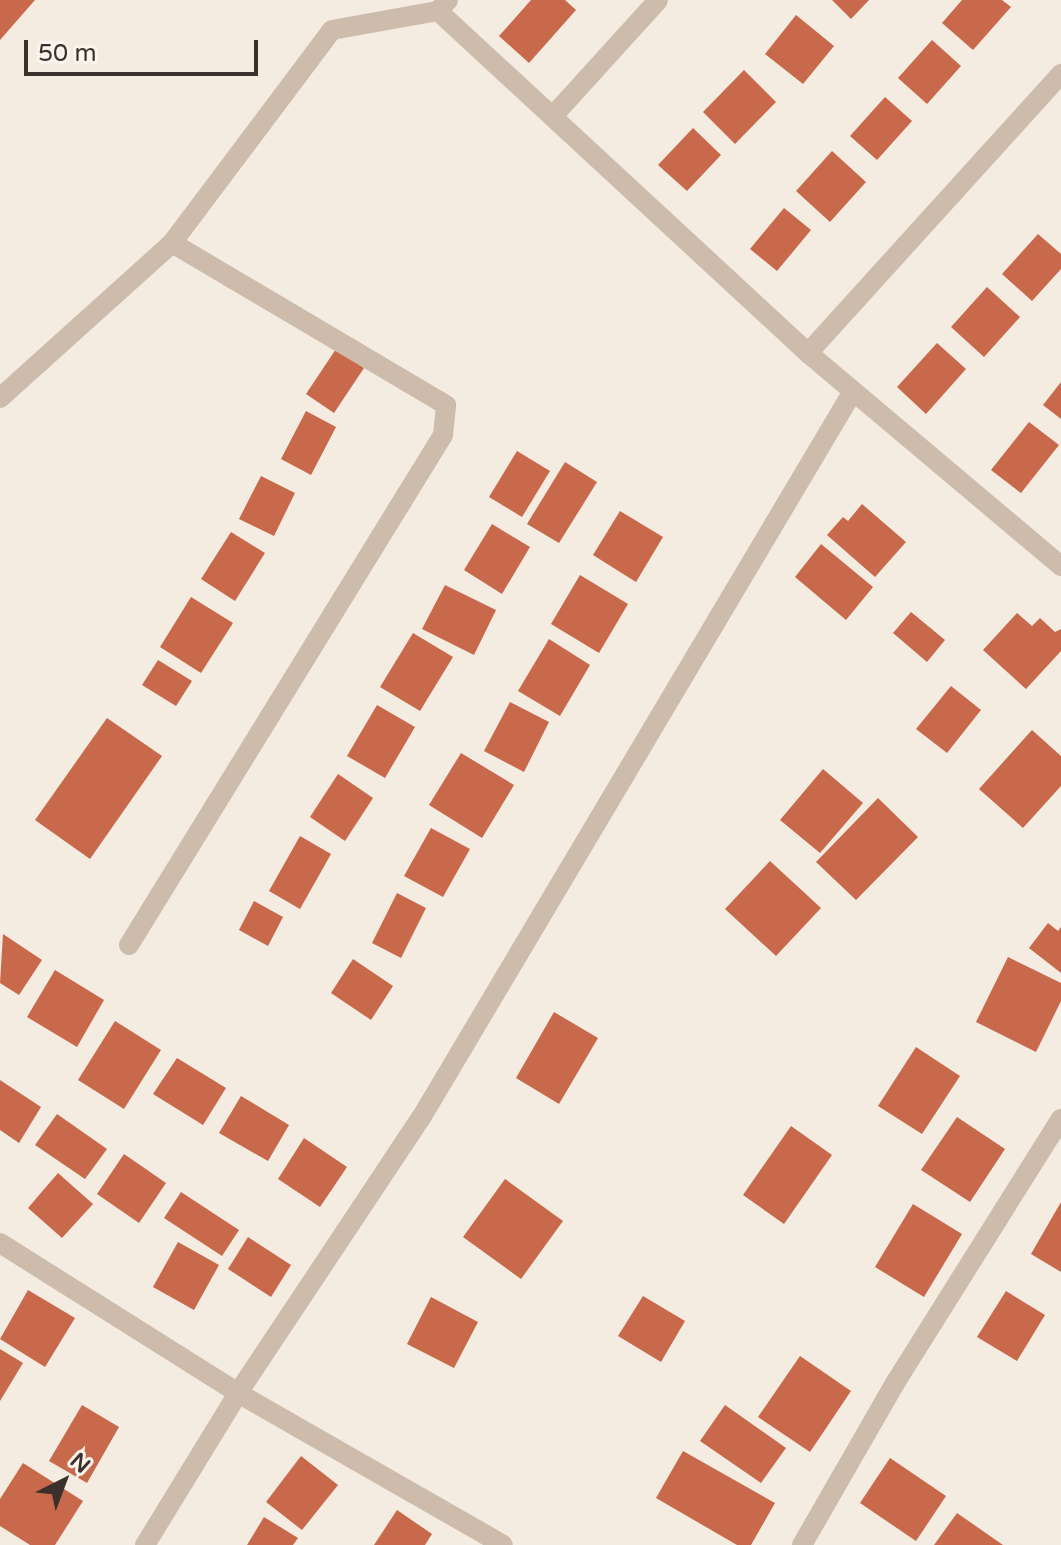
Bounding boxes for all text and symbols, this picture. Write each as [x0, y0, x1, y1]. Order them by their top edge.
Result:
scale bar [28, 24, 262, 74]
text: 50 m [38, 39, 96, 68]
north arrow [24, 1441, 104, 1521]
text: N [65, 1448, 95, 1479]

